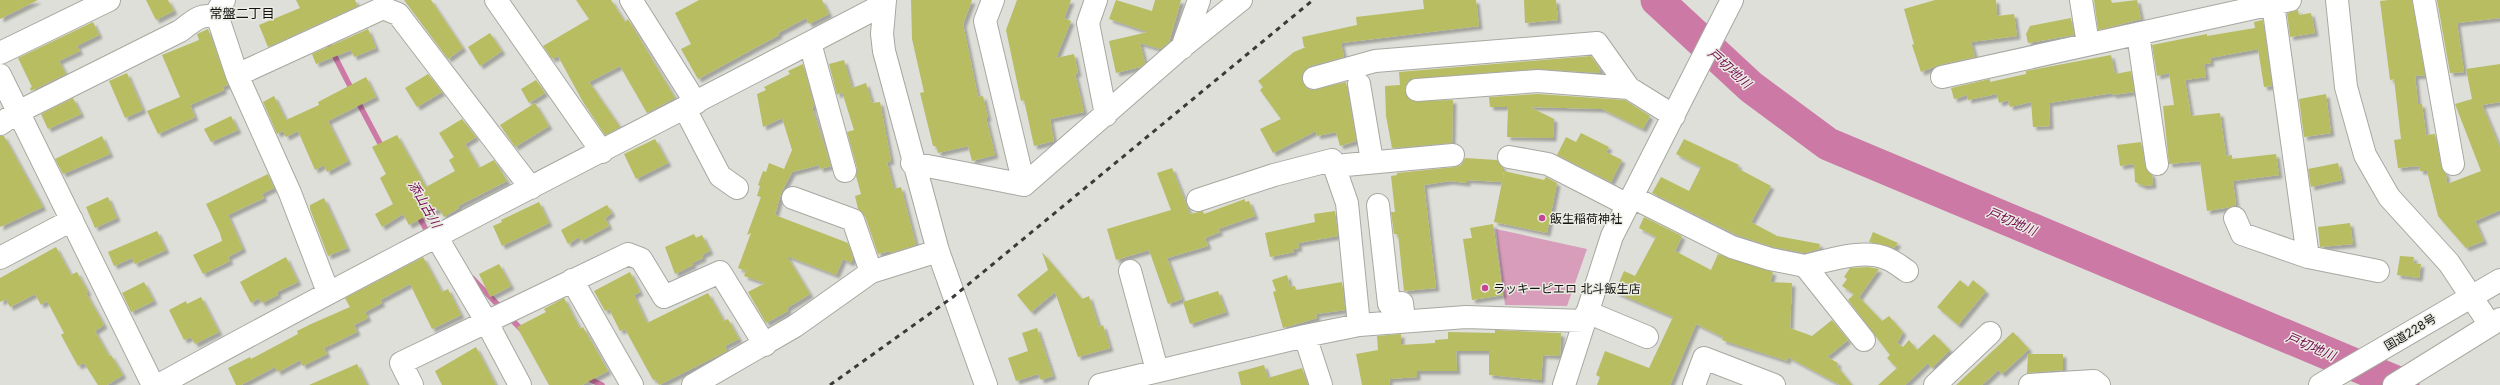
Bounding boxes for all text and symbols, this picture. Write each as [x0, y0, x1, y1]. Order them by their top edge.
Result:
district label: 常盤二丁目 [209, 5, 275, 21]
water label: 戸切地川 [1705, 45, 1756, 93]
water label: 添山古川 [405, 177, 446, 232]
water label: 戸切地川 [1985, 203, 2041, 239]
place label: 飯生稲荷神社 [1550, 211, 1622, 226]
marker: 飯生稲荷神社 [1537, 213, 1547, 223]
place label: ラッキーピエロ 北斗飯生店 [1493, 281, 1640, 296]
marker: ラッキーピエロ 北斗飯生店 [1480, 283, 1490, 293]
street label: 国道228号 [2381, 311, 2439, 353]
water label: 戸切地川 [2284, 328, 2340, 364]

